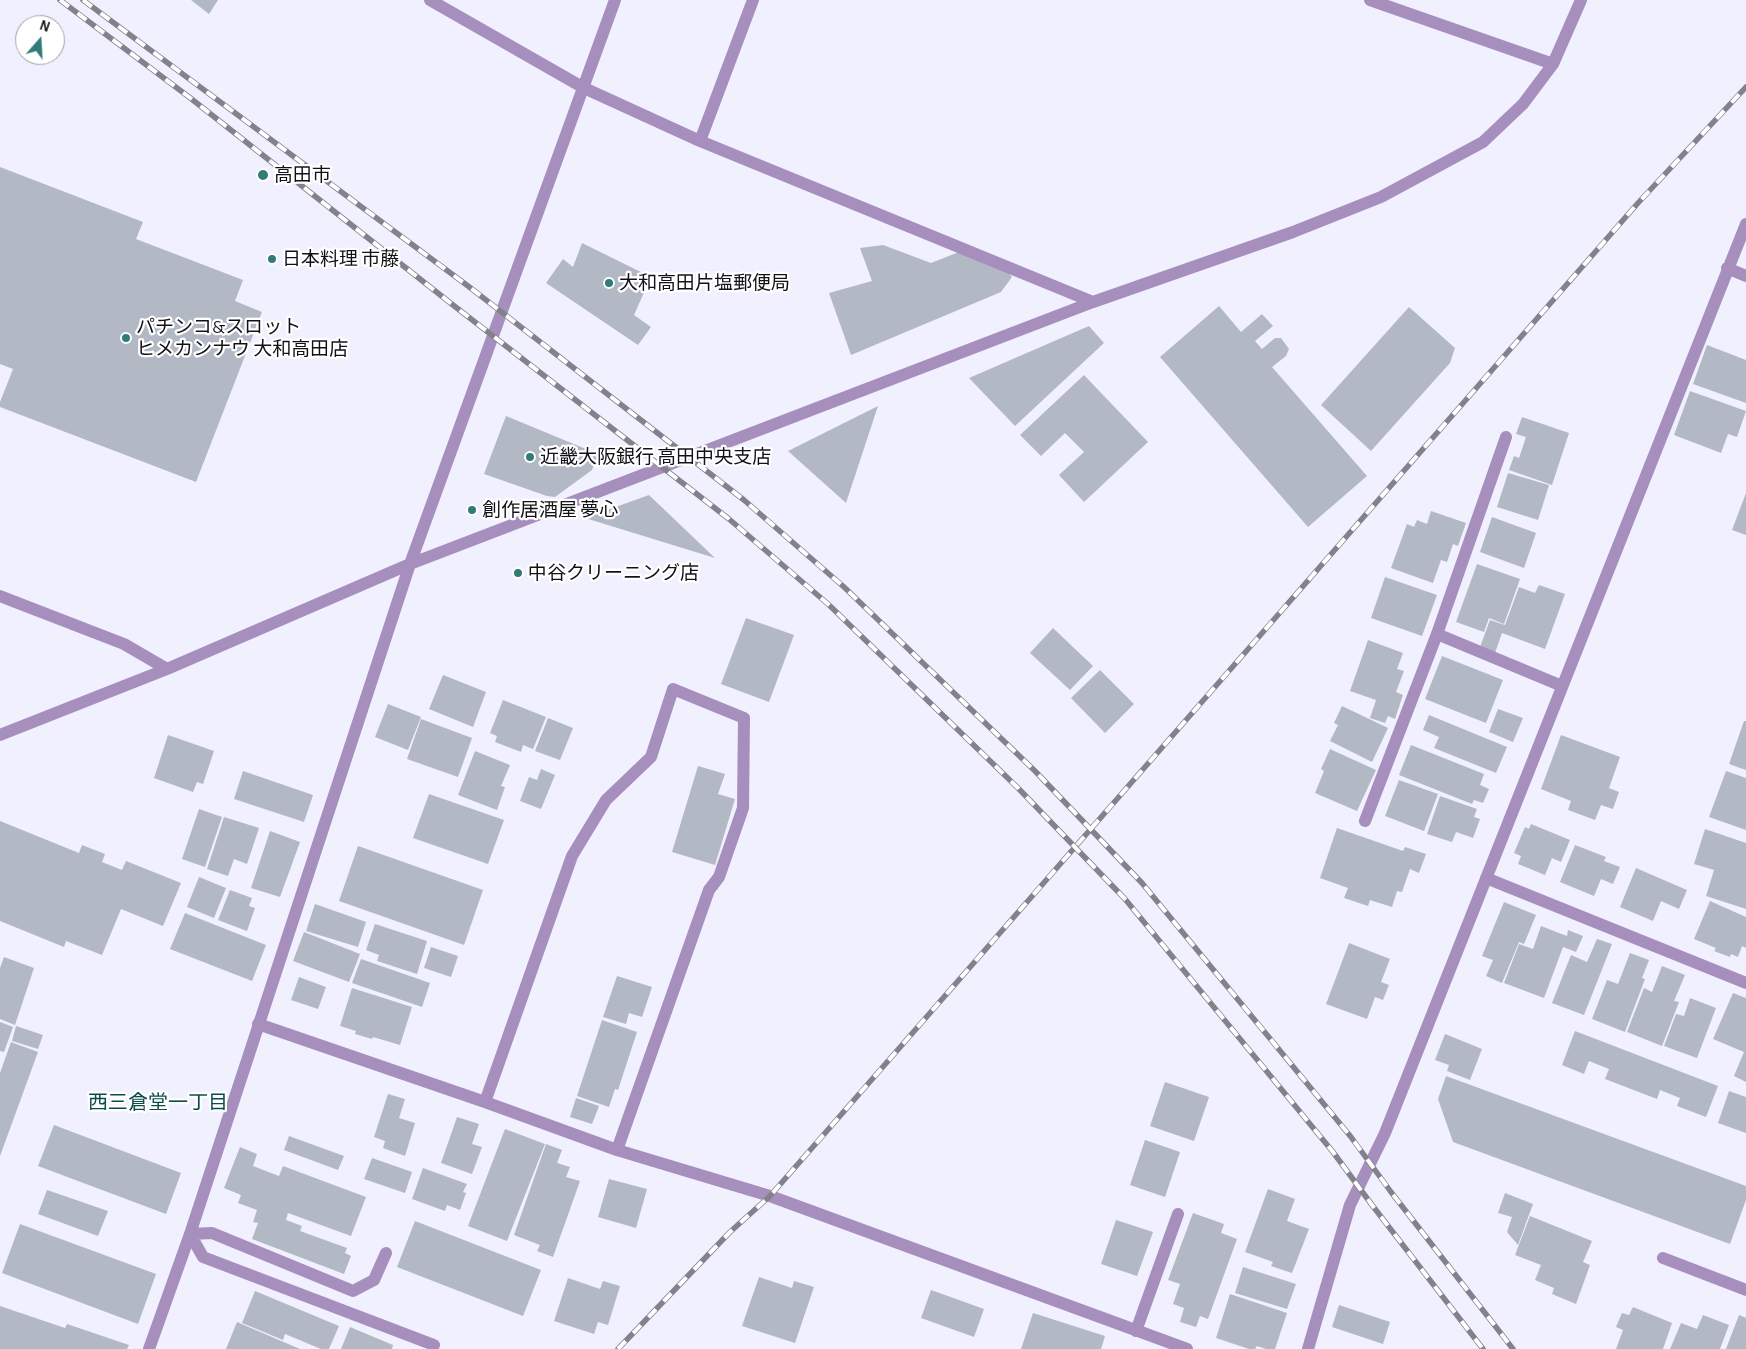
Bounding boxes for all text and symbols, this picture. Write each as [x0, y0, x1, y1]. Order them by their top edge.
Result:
north arrow [15, 15, 65, 65]
text: N [38, 19, 51, 35]
place label: 高田市 [274, 164, 331, 186]
marker: 高田市 [256, 168, 270, 182]
place label: 日本料理 市藤 [282, 248, 399, 270]
marker: 日本料理 市藤 [266, 253, 278, 265]
place label: 大和高田片塩郵便局 [619, 272, 790, 294]
marker: 大和高田片塩郵便局 [603, 277, 615, 289]
place label: パチンコ&スロット ヒメカンナウ 大和高田店 [136, 316, 348, 360]
marker: パチンコ&スロット ヒメカンナウ 大和高田店 [120, 332, 132, 344]
place label: 近畿大阪銀行 高田中央支店 [540, 446, 771, 468]
marker: 近畿大阪銀行 高田中央支店 [524, 451, 536, 463]
place label: 創作居酒屋 夢心 [482, 499, 618, 521]
marker: 創作居酒屋 夢心 [466, 504, 478, 516]
place label: 中谷クリーニング店 [528, 562, 699, 584]
marker: 中谷クリーニング店 [512, 567, 524, 579]
district label: 西三倉堂一丁目 [88, 1091, 228, 1115]

